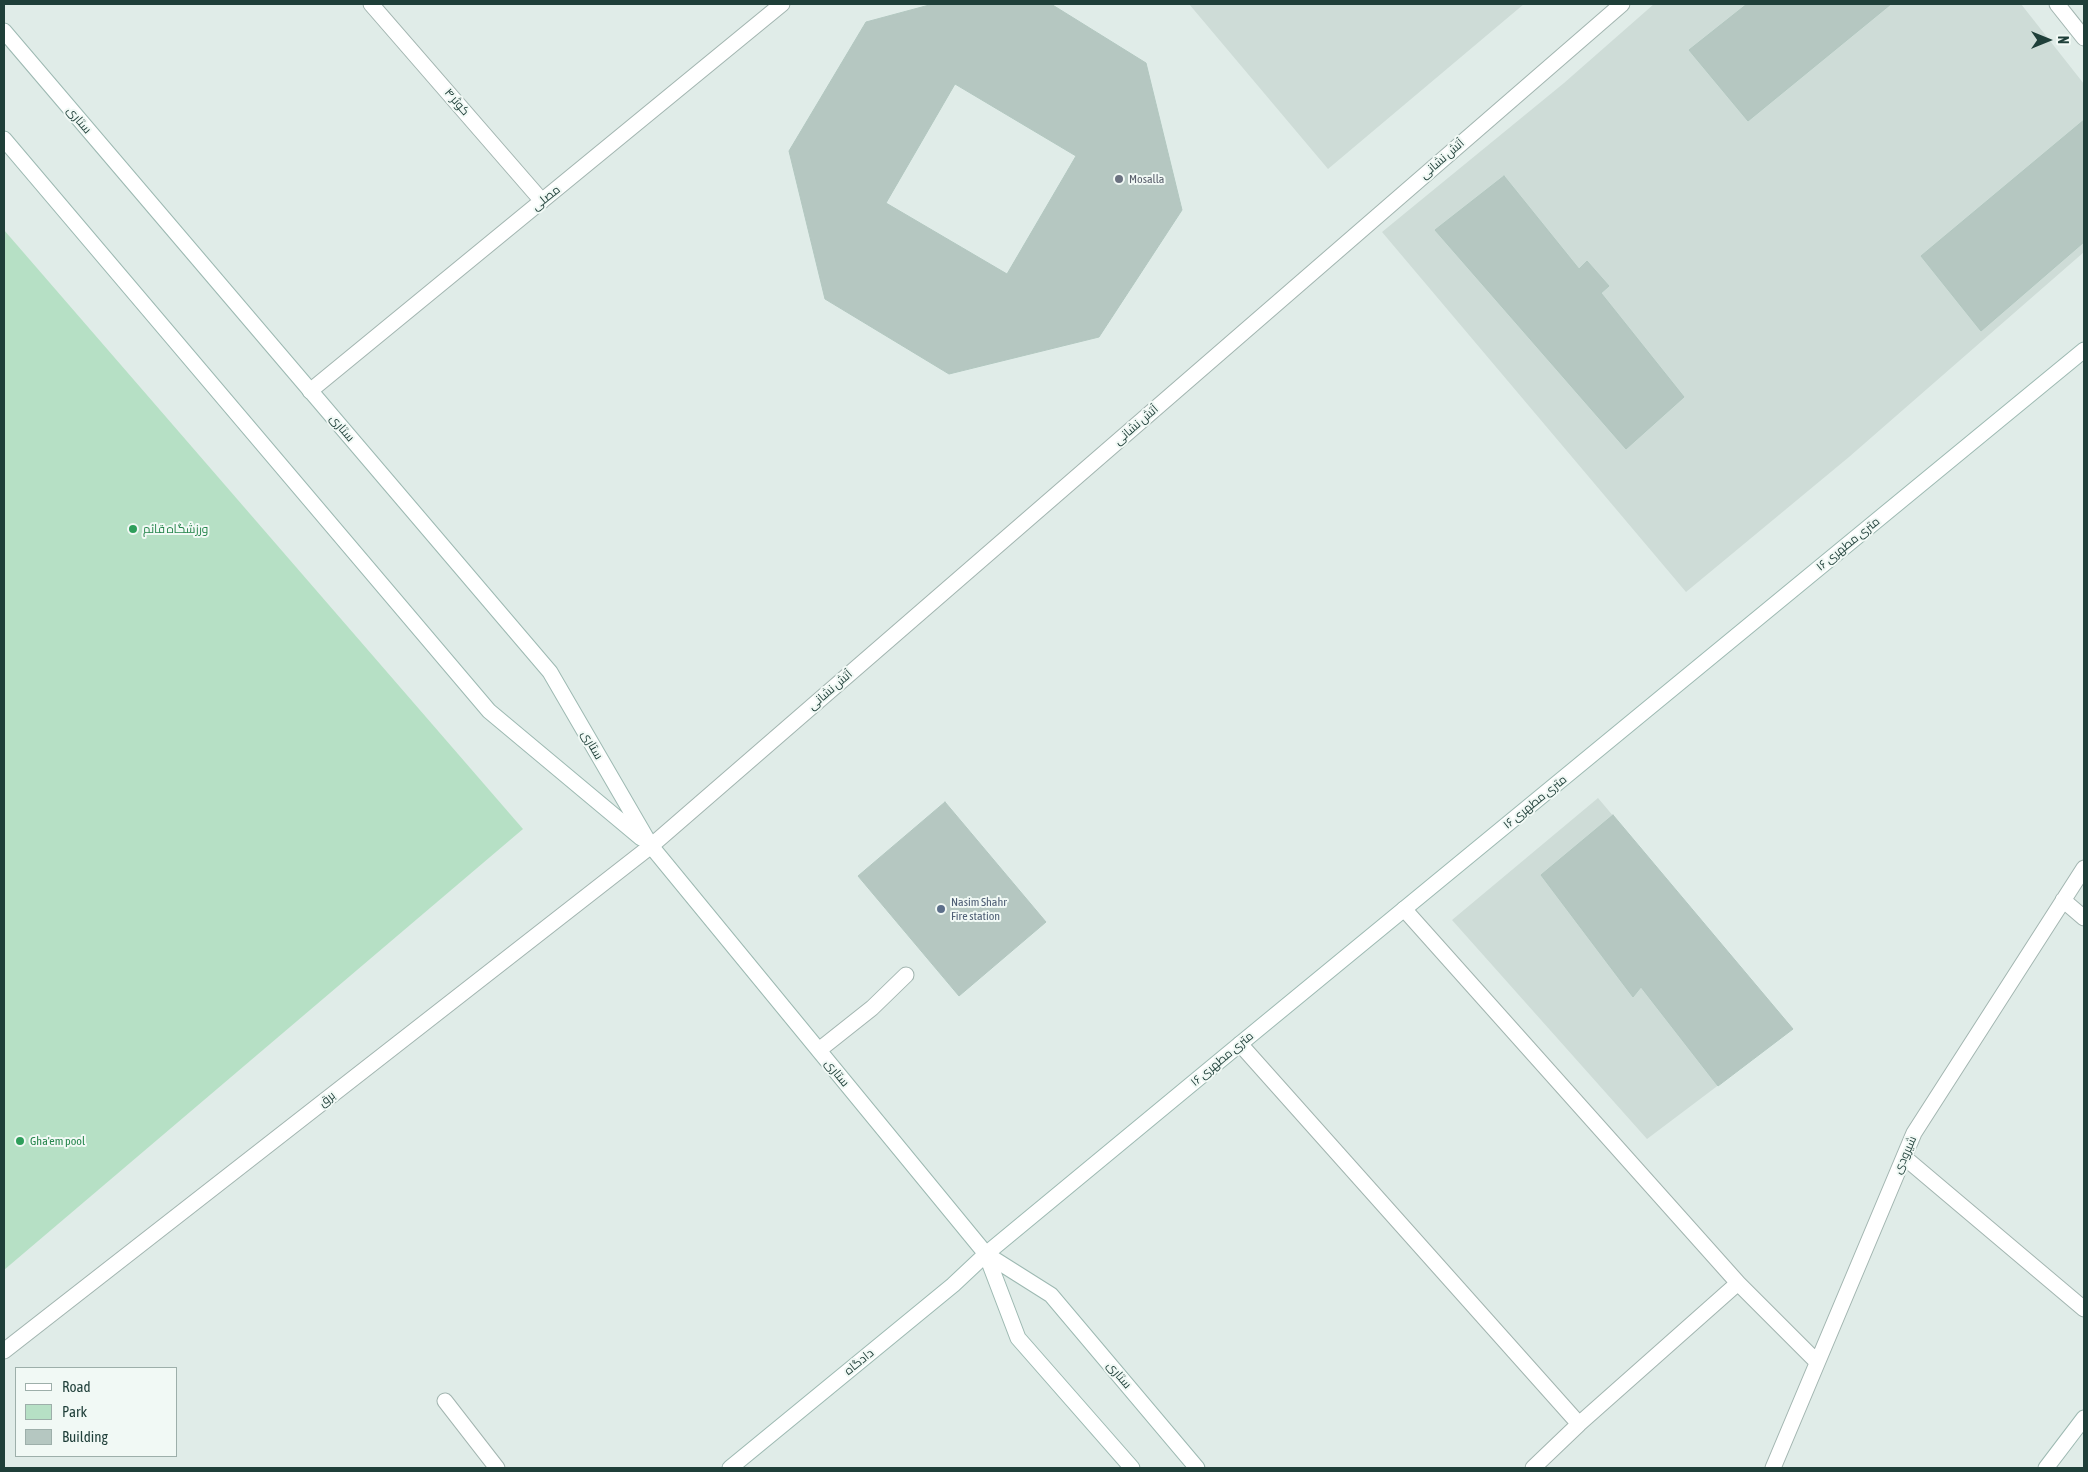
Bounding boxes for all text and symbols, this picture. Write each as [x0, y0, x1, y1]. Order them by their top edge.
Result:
north arrow [2023, 15, 2073, 65]
text: N [2055, 36, 2071, 44]
street label: کوثر ۴ [441, 86, 473, 118]
street label: ستاری [64, 104, 94, 136]
street label: آتش نشانی [1417, 136, 1467, 182]
place label: Mosalla [1129, 172, 1164, 186]
marker: Mosalla [1113, 173, 1125, 185]
street label: مصلی [529, 182, 563, 214]
street label: آتش نشانی [1111, 402, 1161, 448]
street label: ستاری [327, 412, 357, 444]
street label: ۱۶ متری مطهری [1813, 514, 1883, 574]
place label: ورزشگاه قائم [143, 522, 208, 536]
marker: ورزشگاه قائم [127, 523, 139, 535]
street label: آتش نشانی [805, 667, 855, 713]
street label: ستاری [578, 728, 606, 762]
street label: ۱۶ متری مطهری [1500, 772, 1570, 832]
place label: Nasim Shahr Fire station [951, 895, 1007, 923]
marker: Nasim Shahr Fire station [935, 903, 947, 915]
street label: ۱۶ متری مطهری [1188, 1029, 1256, 1089]
street label: ستاری [822, 1056, 852, 1090]
street label: برق [316, 1088, 338, 1110]
place label: Gha'em pool [30, 1134, 85, 1148]
street label: شیرودی [1890, 1134, 1920, 1176]
marker: Gha'em pool [14, 1135, 26, 1147]
street label: دادگاه [841, 1346, 877, 1378]
street label: ستاری [1104, 1359, 1134, 1391]
legend [15, 1367, 178, 1457]
text: Road [62, 1378, 91, 1395]
text: Park [62, 1403, 87, 1420]
text: Building [62, 1428, 108, 1445]

